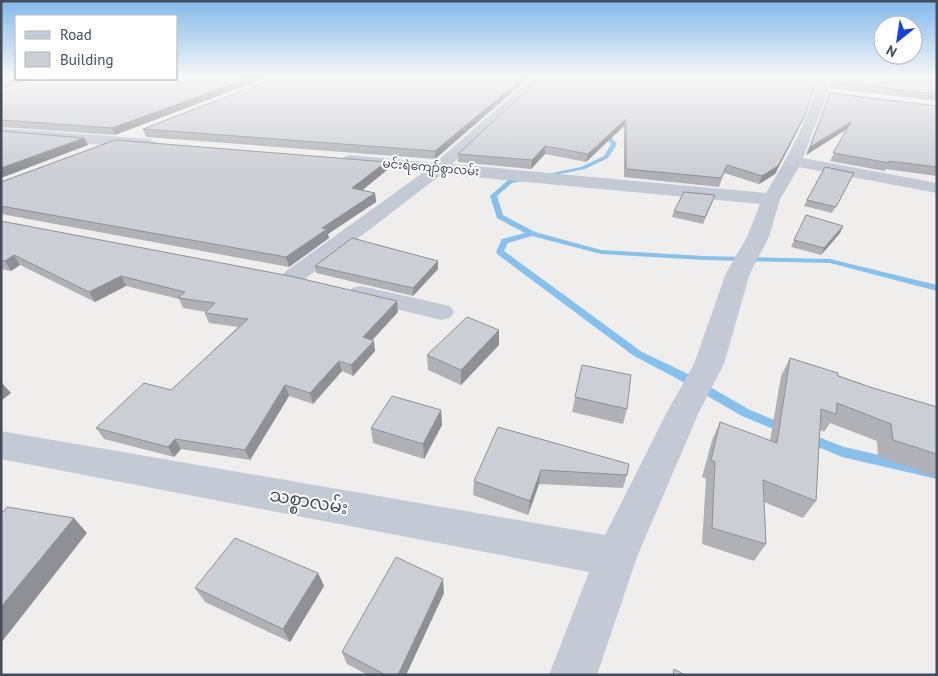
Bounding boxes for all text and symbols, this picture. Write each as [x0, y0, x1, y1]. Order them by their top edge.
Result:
legend [15, 15, 178, 80]
north arrow [873, 15, 923, 65]
text: Road [60, 25, 92, 44]
text: N [883, 41, 900, 61]
text: Building [60, 50, 114, 69]
street label: မင်းရဲကျော်စွာလမ်း [382, 154, 480, 182]
street label: သစ္စာလမ်း [267, 482, 350, 524]

